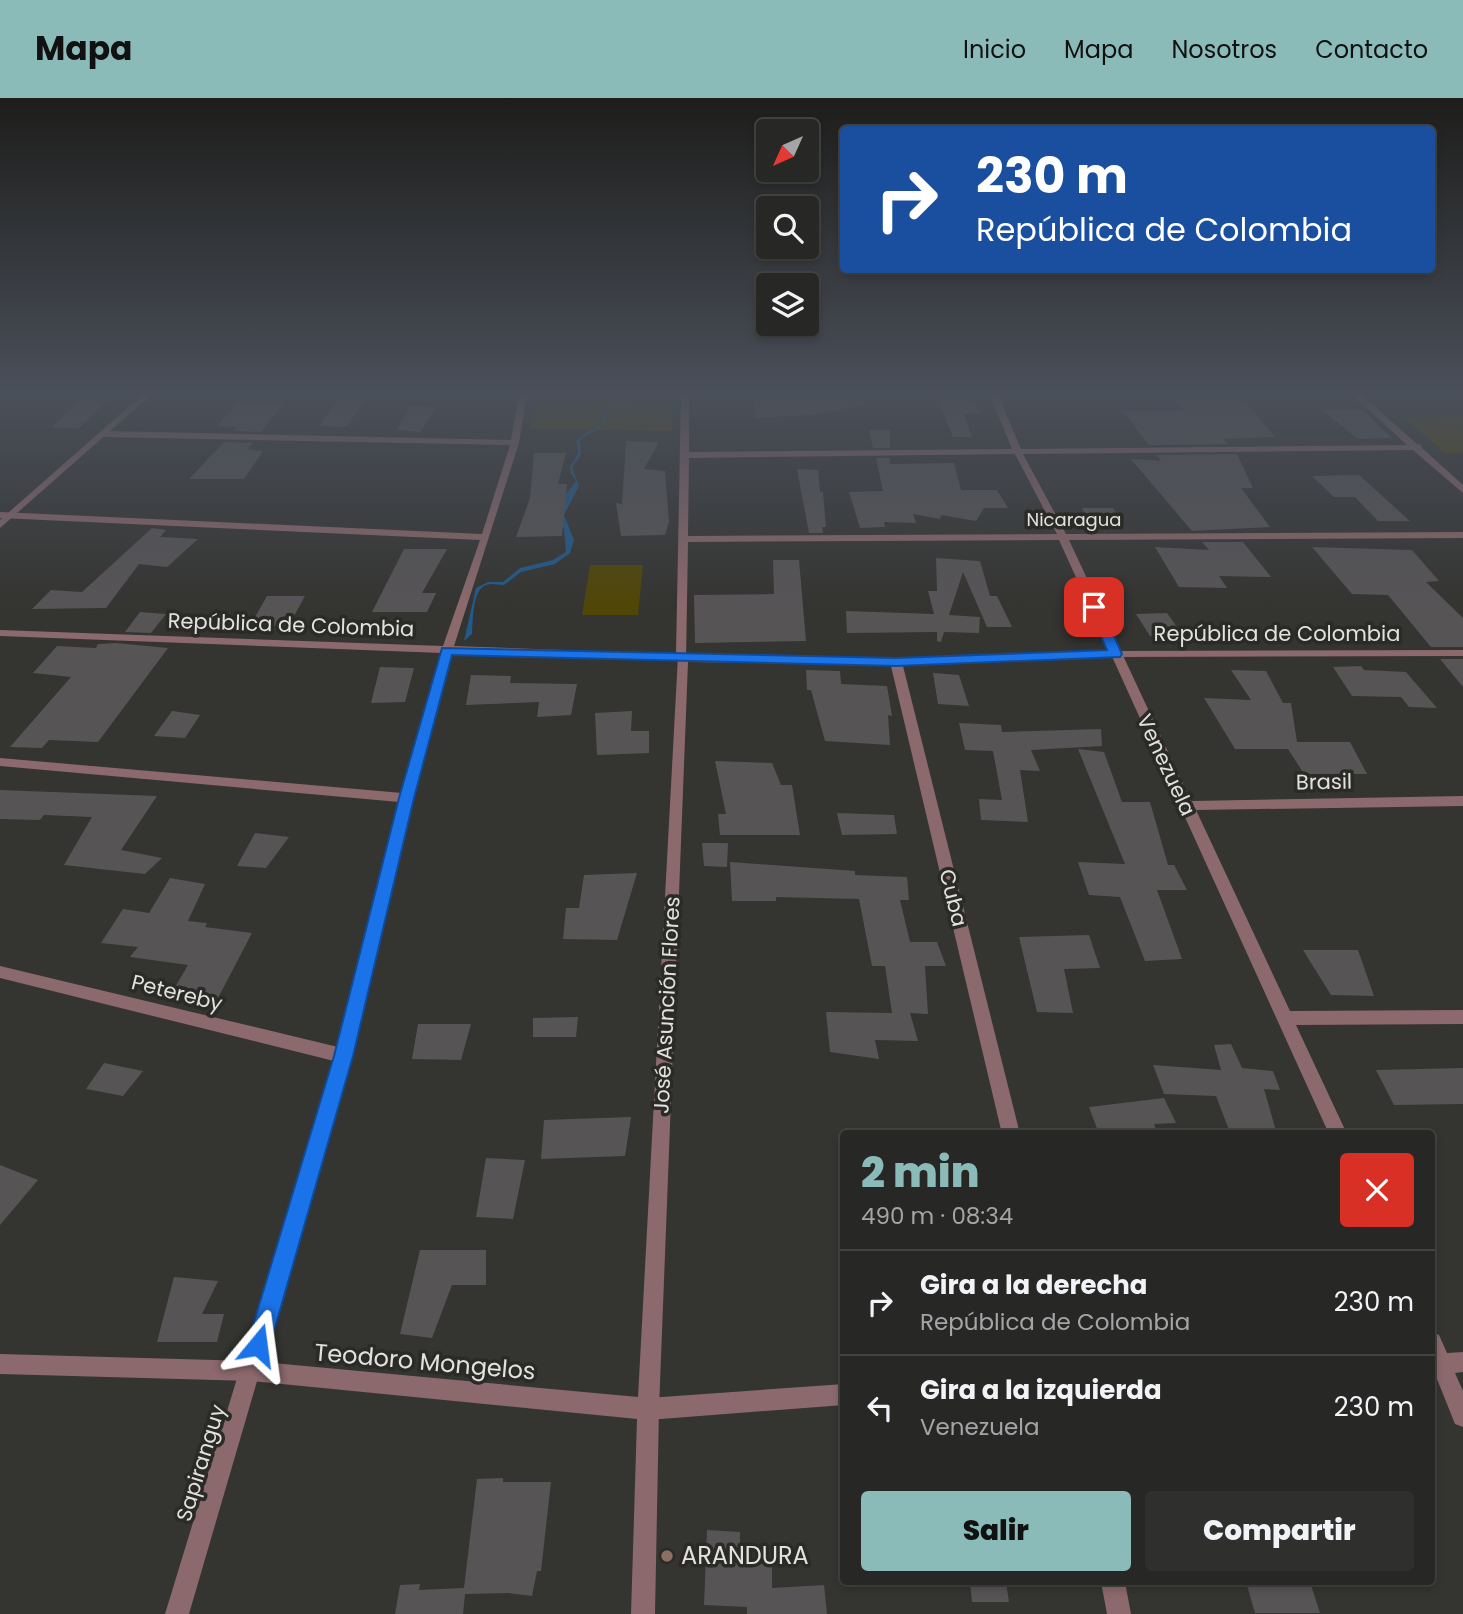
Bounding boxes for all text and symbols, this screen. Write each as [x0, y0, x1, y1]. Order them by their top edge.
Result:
text: Mapa [35, 25, 133, 72]
text: Inicio [963, 33, 1026, 66]
text: Mapa [1064, 33, 1133, 66]
text: Nosotros [1171, 33, 1277, 66]
text: Contacto [1315, 33, 1428, 66]
north arrow [756, 119, 819, 182]
map controls [756, 119, 819, 336]
text: 230 m [976, 142, 1128, 210]
icon: right [861, 154, 952, 245]
button: search [756, 196, 819, 259]
text: República de Colombia [976, 207, 1352, 252]
button: layers [756, 273, 819, 336]
street label: Nicaragua [1027, 507, 1121, 532]
pin [1064, 577, 1124, 637]
icon: arrive [1075, 588, 1113, 626]
street label: República de Colombia [167, 606, 415, 643]
street label: República de Colombia [1154, 619, 1400, 648]
street label: Venezuela [1130, 709, 1203, 820]
street label: Brasil [1296, 767, 1352, 796]
street label: Cuba [932, 866, 975, 930]
street label: José Asunción Flores [646, 896, 687, 1114]
street label: Petereby [129, 967, 226, 1018]
text: 2 min [861, 1143, 979, 1202]
button: close [1340, 1153, 1414, 1227]
text: 490 m · 08:34 [861, 1200, 1013, 1232]
text: Gira a la derecha [920, 1267, 1148, 1303]
icon: right [861, 1284, 899, 1322]
text: 230 m [1334, 1284, 1414, 1320]
text: República de Colombia [920, 1306, 1190, 1338]
position arrow [221, 1308, 295, 1382]
street label: Teodoro Mongelos [313, 1335, 537, 1388]
text: Gira a la izquierda [920, 1372, 1162, 1408]
icon: left [861, 1389, 899, 1427]
text: 230 m [1334, 1389, 1414, 1425]
street label: Sapiranguy [169, 1401, 232, 1525]
text: Venezuela [920, 1411, 1039, 1443]
button: Salir [861, 1491, 1131, 1571]
button: Compartir [1145, 1491, 1414, 1571]
place label: ARANDURA [681, 1539, 809, 1572]
marker: ARANDURA [659, 1548, 675, 1564]

